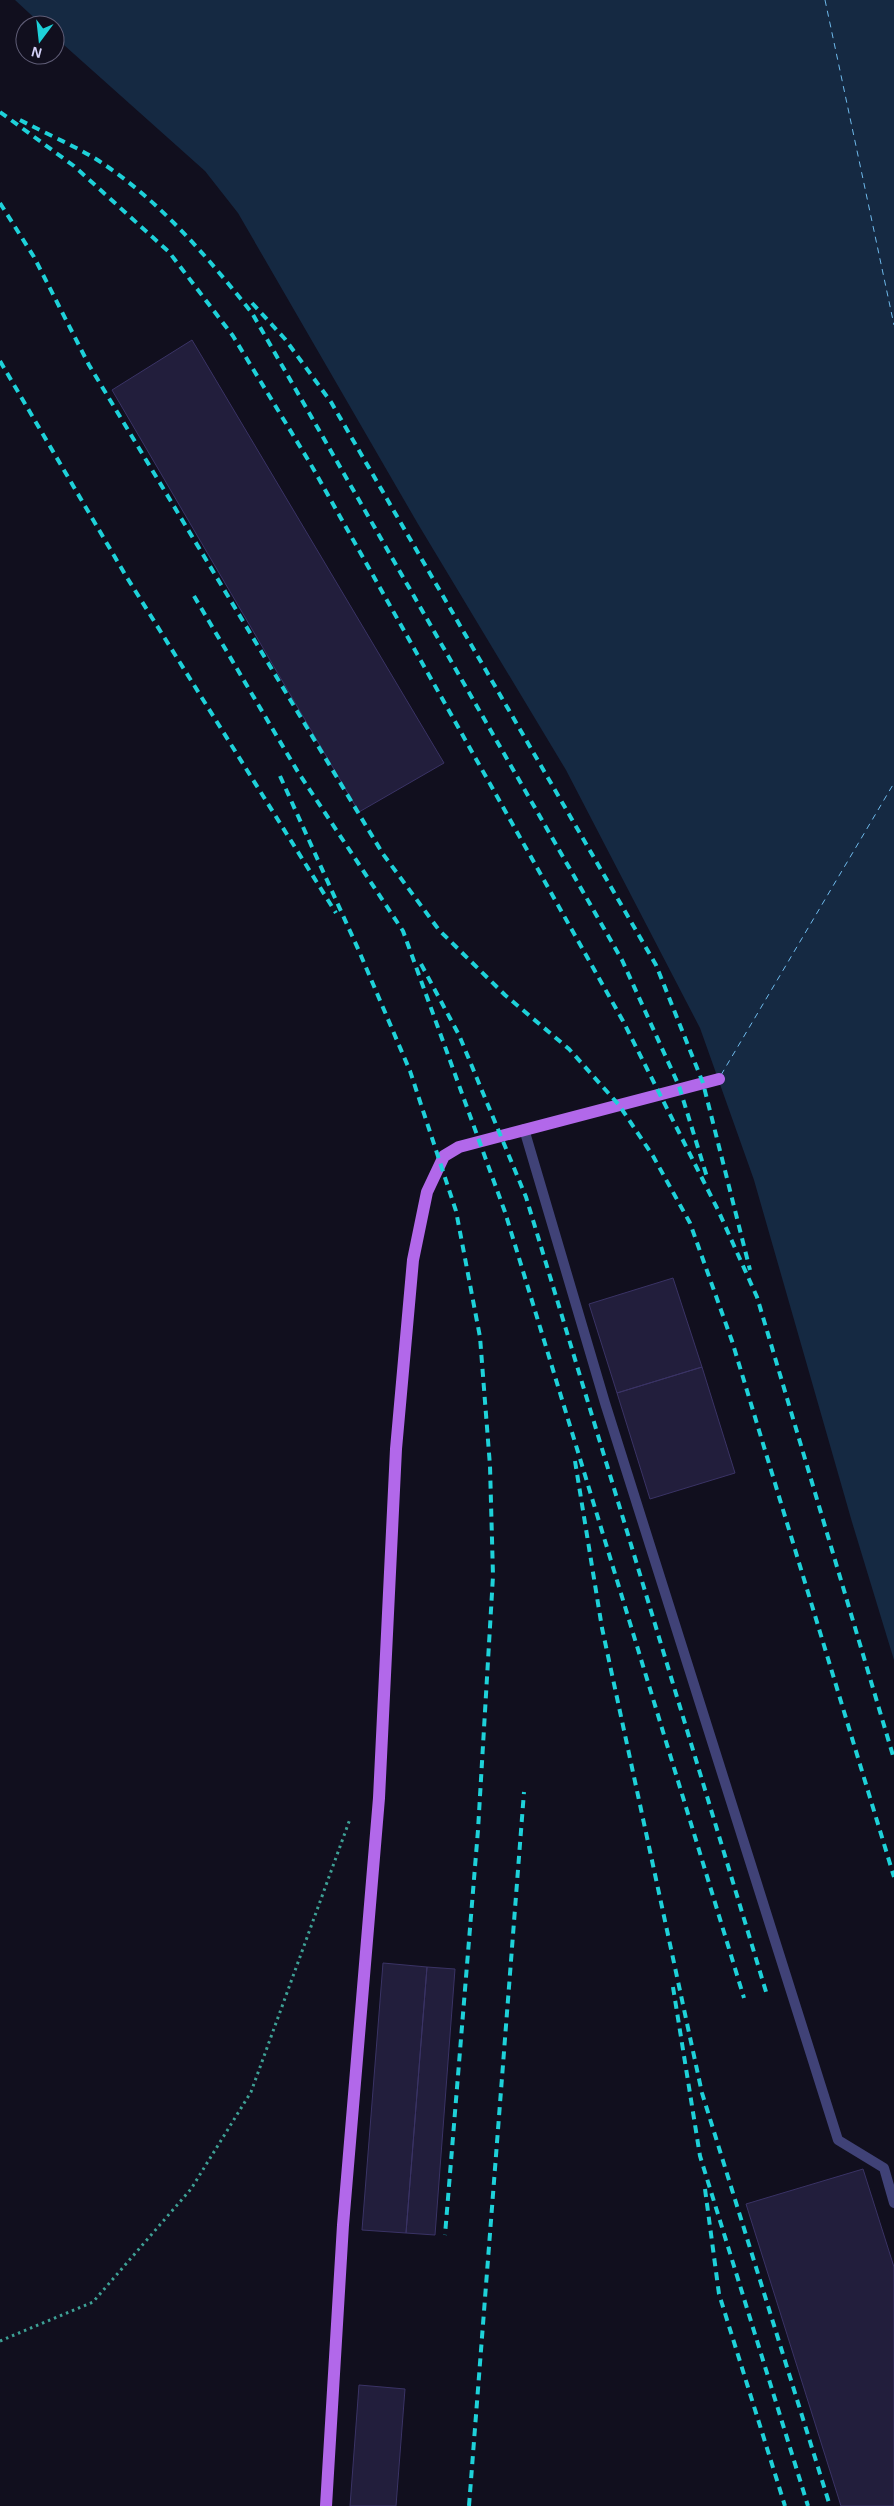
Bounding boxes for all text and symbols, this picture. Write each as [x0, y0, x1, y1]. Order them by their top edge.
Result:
north arrow [15, 15, 65, 65]
text: N [30, 44, 44, 62]

